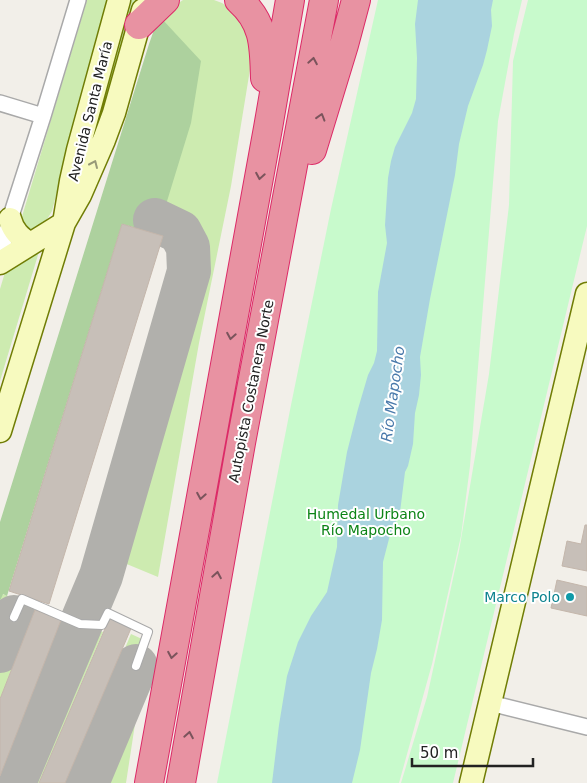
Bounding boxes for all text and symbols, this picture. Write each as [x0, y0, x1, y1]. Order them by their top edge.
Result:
street label: Avenida Santa María [65, 39, 115, 183]
one-way arrow [307, 57, 317, 65]
one-way arrow [316, 113, 326, 122]
one-way arrow [87, 160, 98, 169]
one-way arrow [255, 171, 265, 180]
street label: Autopista Costanera Norte [225, 298, 277, 484]
one-way arrow [226, 331, 236, 340]
water label: Río Mapocho [377, 345, 409, 443]
one-way arrow [197, 491, 207, 500]
park label: Humedal Urbano Río Mapocho [307, 506, 425, 538]
one-way arrow [212, 571, 222, 579]
place label: Marco Polo [484, 589, 560, 605]
marker: Marco Polo [564, 591, 576, 603]
one-way arrow [168, 651, 178, 660]
one-way arrow [184, 731, 194, 739]
scale bar [412, 736, 533, 768]
text: 50 m [420, 744, 458, 762]

